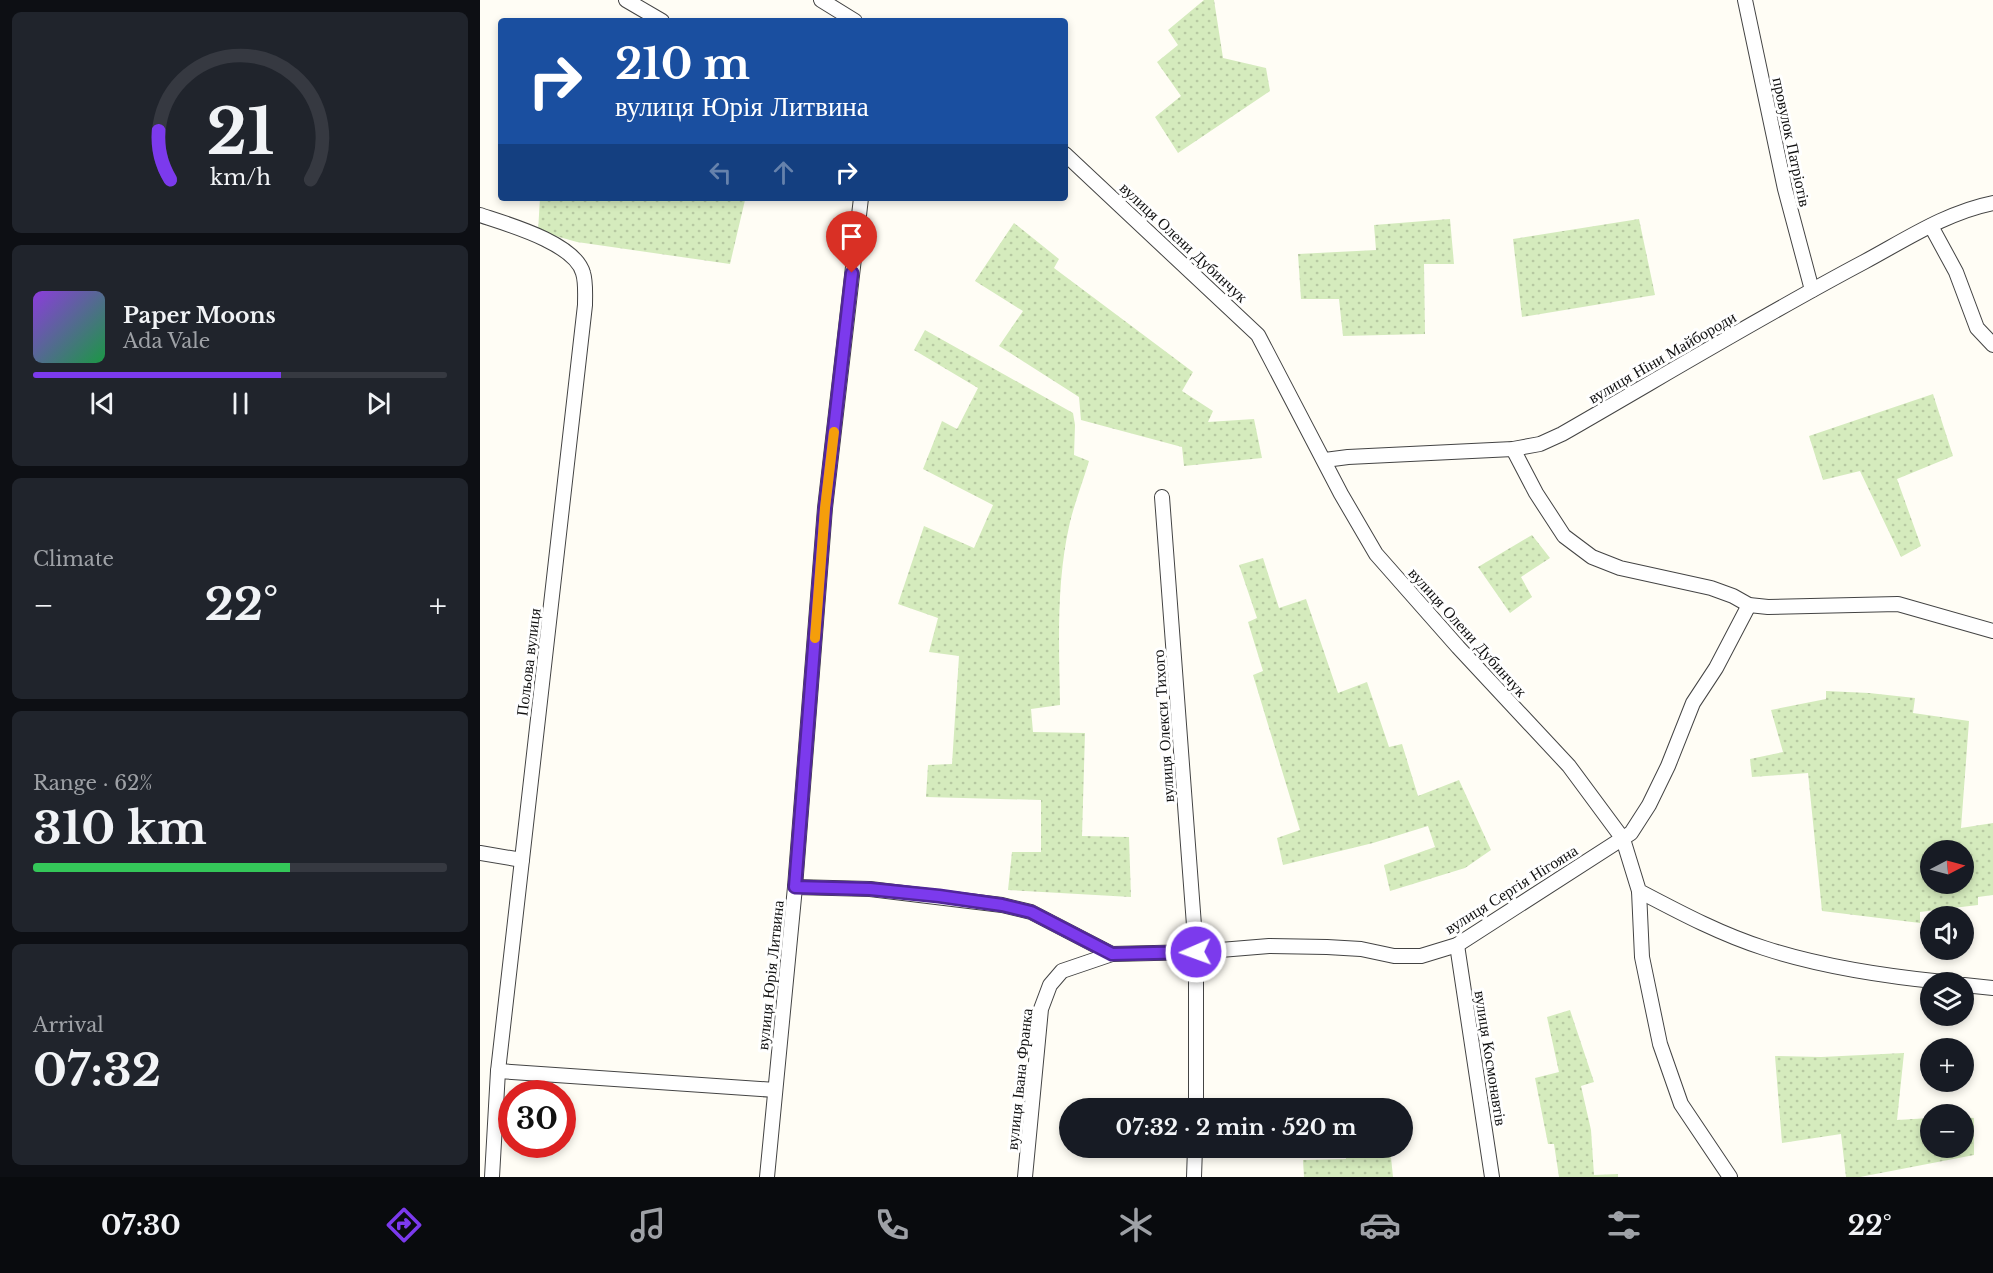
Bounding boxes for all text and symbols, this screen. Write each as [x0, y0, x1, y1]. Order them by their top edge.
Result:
text: 210 m [615, 38, 750, 90]
icon: right [516, 42, 594, 120]
street label: провулок Патріотів [1769, 75, 1816, 209]
text: вулиця Юрія Литвина [615, 90, 869, 123]
text: 21 [206, 93, 274, 171]
icon: left [704, 156, 737, 189]
icon: ahead [767, 156, 800, 189]
icon: right [830, 156, 863, 189]
text: km/h [210, 164, 271, 191]
street label: вулиця Олени Дубинчук [1116, 178, 1252, 307]
pin [826, 211, 877, 273]
icon: arrive [835, 220, 868, 253]
text: Paper Moons [123, 302, 276, 329]
street label: вулиця Ніни Майбороди [1585, 306, 1740, 408]
text: Ada Vale [123, 329, 210, 353]
icon: previous [86, 387, 119, 420]
icon: pause [224, 387, 257, 420]
icon: next [362, 387, 395, 420]
text: Climate [33, 547, 114, 571]
street label: вулиця Олени Дубинчук [1405, 563, 1532, 701]
text: 22° [205, 576, 278, 632]
text: − [33, 585, 54, 626]
text: + [429, 585, 447, 626]
street label: Польова вулиця [511, 606, 545, 717]
street label: вулиця Олекси Тихого [1148, 649, 1178, 803]
text: Range · 62% [33, 771, 153, 795]
text: 310 km [33, 800, 207, 856]
street label: вулиця Сергія Нігояна [1441, 840, 1581, 938]
north arrow [1920, 840, 1974, 894]
map controls [1920, 840, 1974, 1158]
street label: вулиця Юрія Литвина [752, 899, 788, 1051]
button: sound [1920, 906, 1974, 960]
position arrow [1164, 920, 1228, 984]
button: layers [1920, 972, 1974, 1026]
street label: вулиця Космонавтів [1470, 989, 1512, 1127]
street label: вулиця Івана Франка [1002, 1007, 1036, 1151]
text: Arrival [33, 1013, 104, 1037]
button: + [1920, 1038, 1974, 1092]
text: 07:32 [33, 1042, 161, 1098]
speed limit sign: 30 [498, 1080, 576, 1158]
button: − [1920, 1104, 1974, 1158]
text: 07:32 · 2 min · 520 m [1116, 1114, 1356, 1141]
icon: directions [383, 1204, 425, 1246]
icon: music [627, 1204, 669, 1246]
icon: phone [871, 1204, 913, 1246]
icon: climate [1115, 1204, 1157, 1246]
icon: car [1359, 1204, 1401, 1246]
icon: filters [1603, 1204, 1645, 1246]
text: 07:30 [101, 1209, 181, 1242]
text: 22° [1848, 1209, 1892, 1242]

